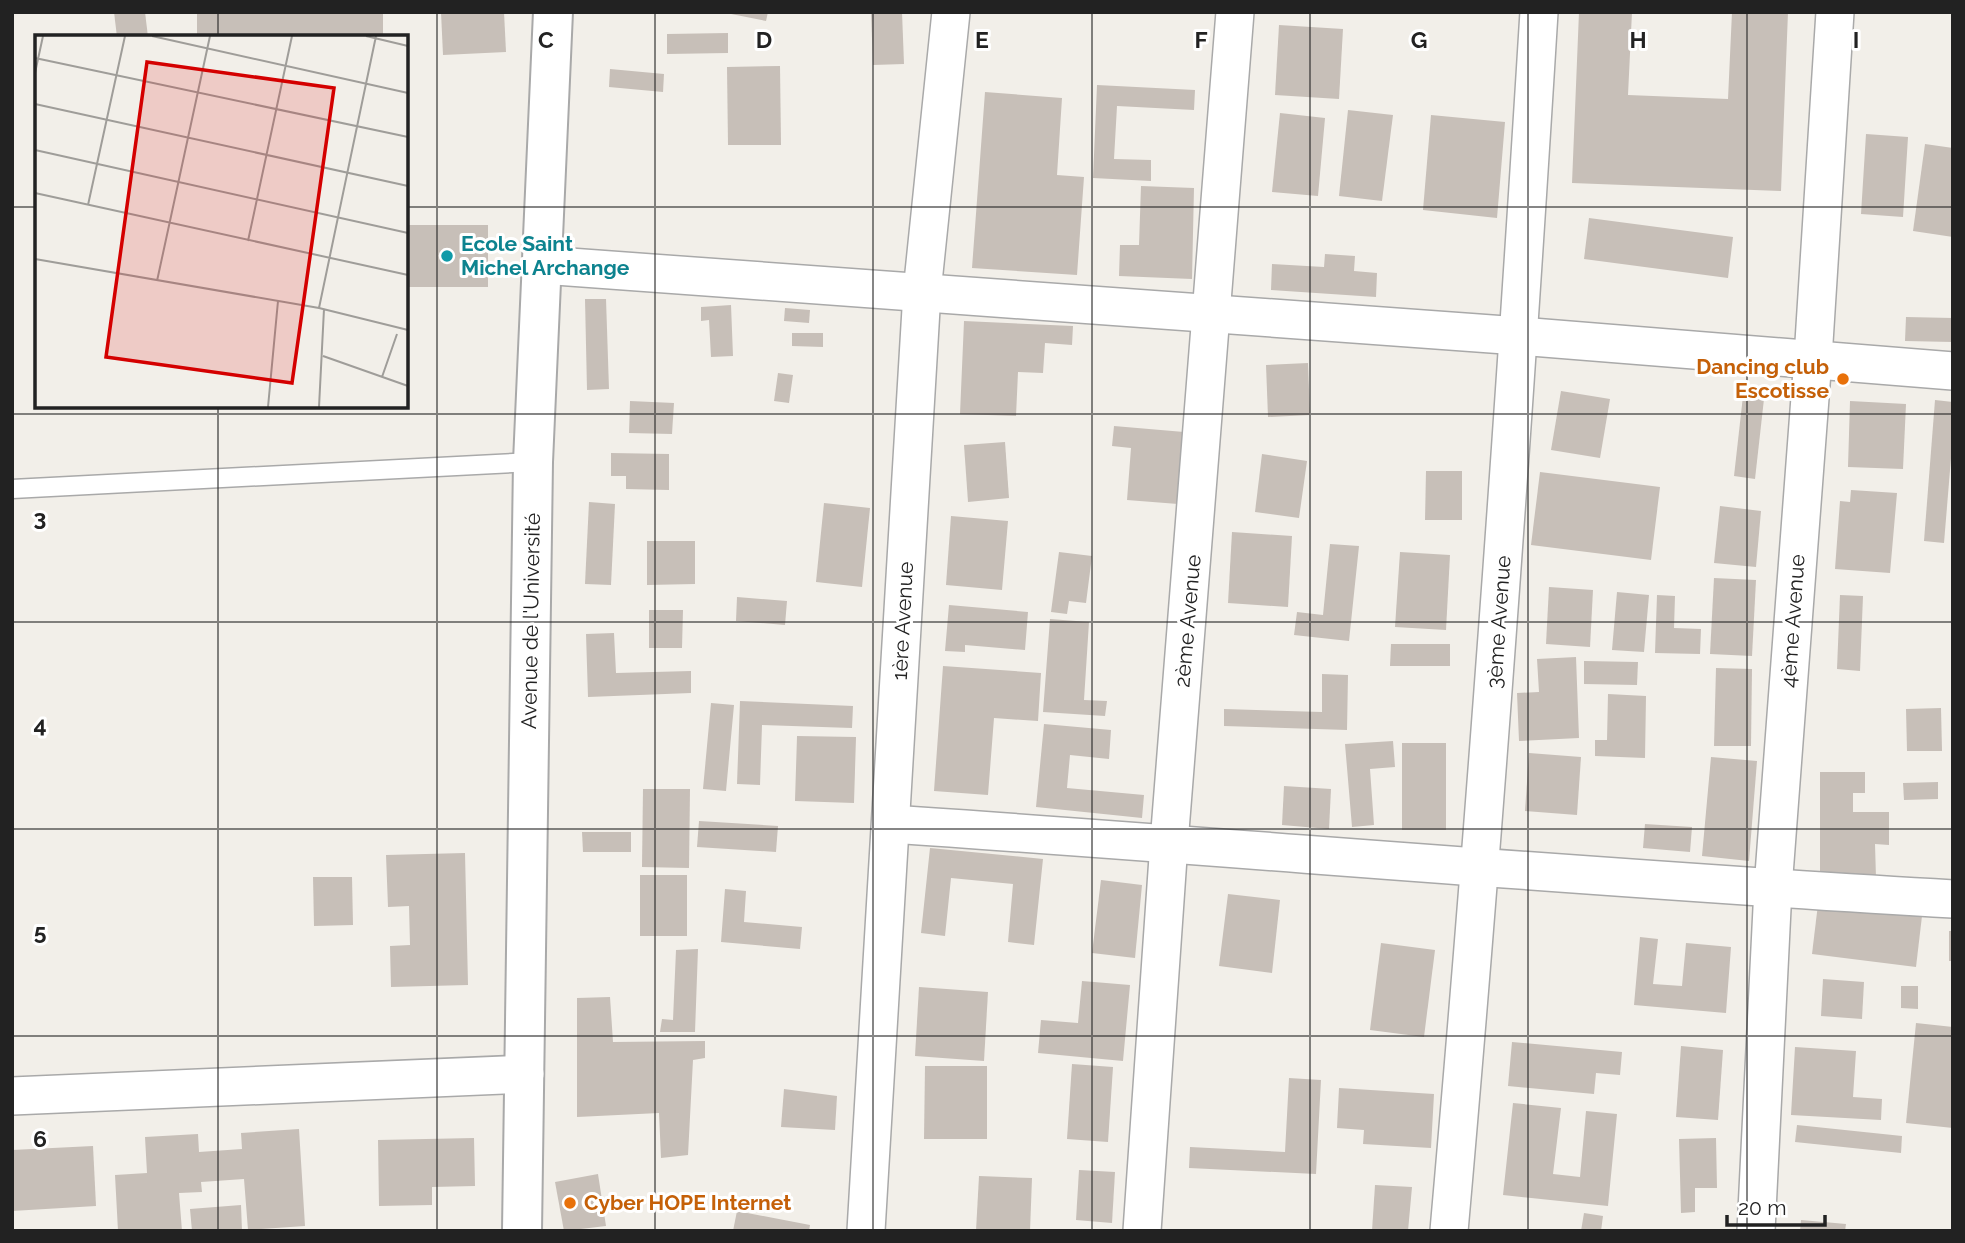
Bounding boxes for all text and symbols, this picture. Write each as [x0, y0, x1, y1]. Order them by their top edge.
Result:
text: C [538, 26, 554, 53]
text: D [756, 26, 772, 53]
text: E [975, 26, 989, 53]
text: F [1194, 26, 1208, 53]
text: G [1411, 26, 1427, 53]
text: H [1629, 26, 1647, 53]
text: I [1853, 26, 1859, 53]
inset map [35, 35, 408, 408]
place label: Ecole Saint Michel Archange [461, 231, 630, 280]
marker: Ecole Saint Michel Archange [439, 248, 455, 264]
place label: Dancing club Escotisse [1696, 354, 1829, 403]
marker: Dancing club Escotisse [1835, 371, 1851, 387]
text: 3 [34, 504, 46, 531]
street label: Avenue de l'Université [516, 513, 545, 729]
street label: 2ème Avenue [1169, 553, 1206, 688]
street label: 4ème Avenue [1775, 553, 1810, 689]
street label: 3ème Avenue [1481, 554, 1516, 689]
street label: 1ère Avenue [887, 561, 918, 681]
text: 4 [33, 711, 47, 738]
text: 5 [34, 918, 47, 945]
text: 6 [33, 1125, 47, 1152]
scale bar [1727, 1184, 1825, 1228]
place label: Cyber HOPE Internet [584, 1190, 791, 1215]
marker: Cyber HOPE Internet [562, 1195, 578, 1211]
text: 20 m [1738, 1195, 1786, 1220]

